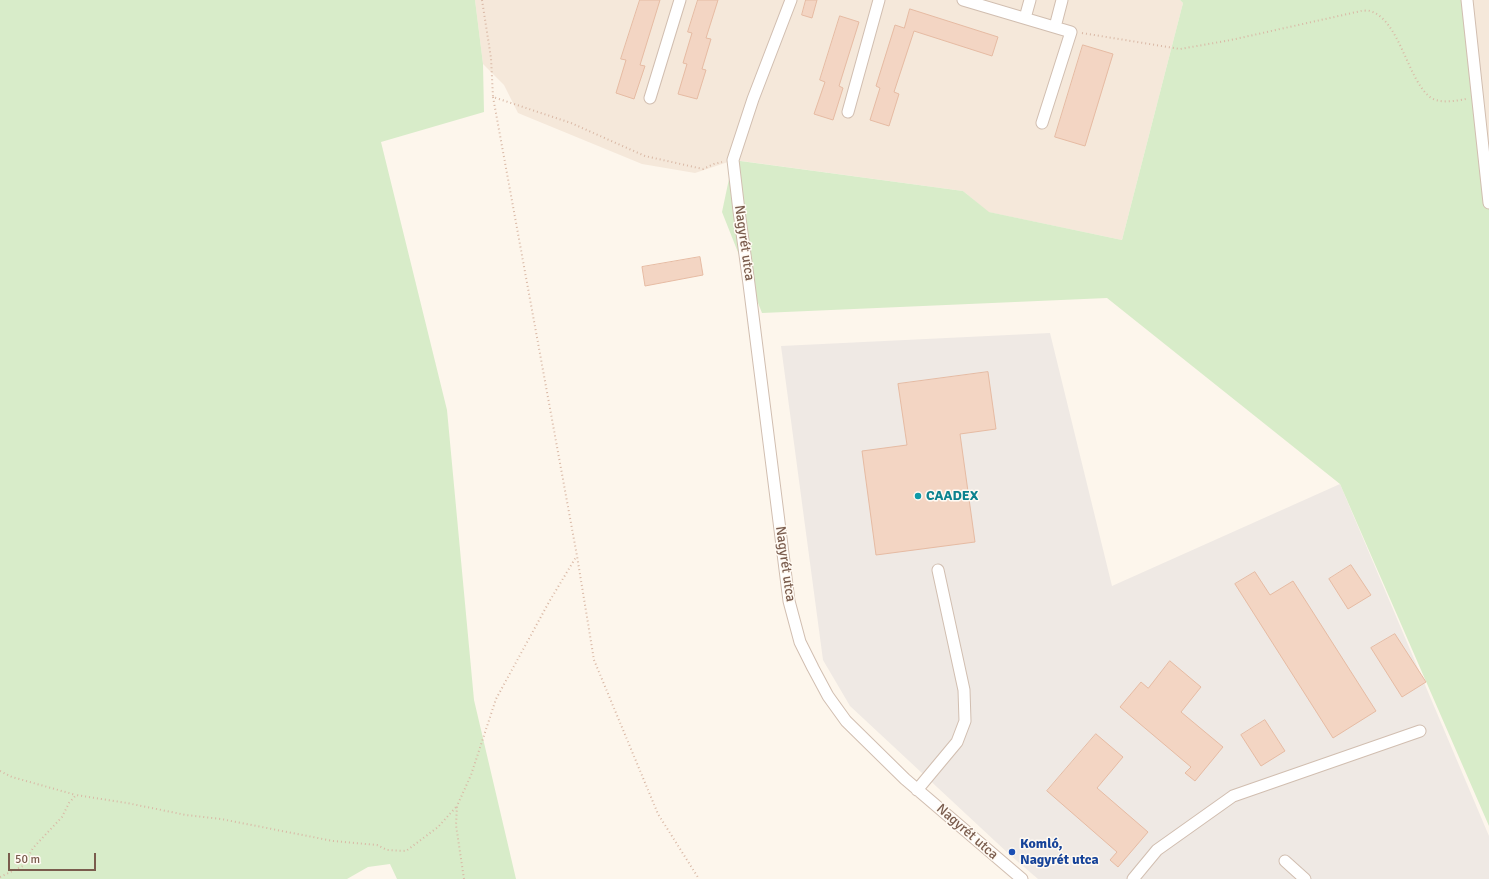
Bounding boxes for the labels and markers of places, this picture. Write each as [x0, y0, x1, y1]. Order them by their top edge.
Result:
place label: CAADEX [926, 488, 978, 504]
marker: CAADEX [913, 491, 923, 501]
place label: Komló, Nagyrét utca [1020, 836, 1099, 868]
marker: Komló, Nagyrét utca [1007, 847, 1017, 857]

